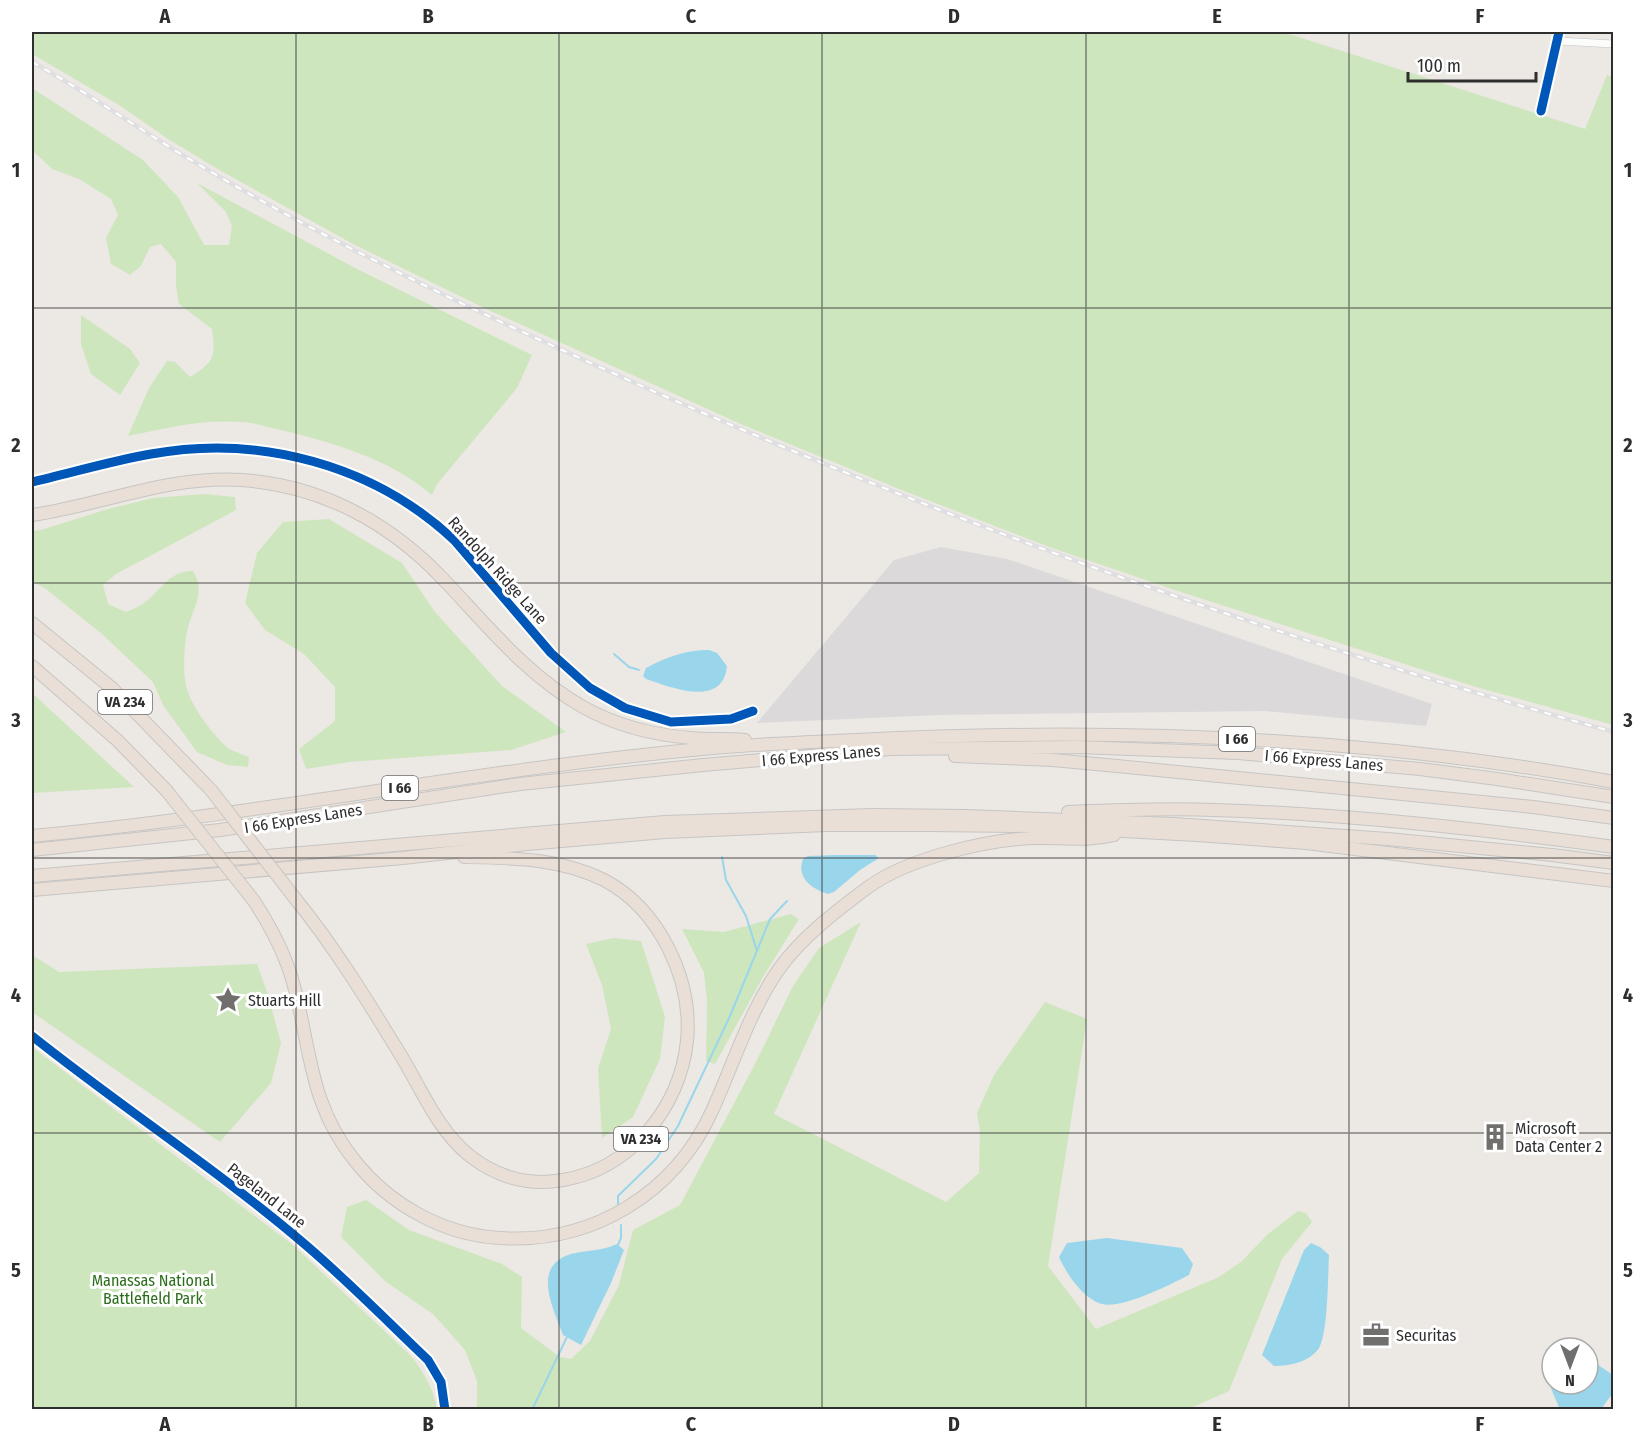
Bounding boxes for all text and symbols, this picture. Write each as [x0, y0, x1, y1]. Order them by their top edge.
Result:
text: A [159, 4, 172, 28]
text: B [422, 4, 434, 28]
text: C [686, 4, 697, 28]
text: D [948, 4, 960, 28]
text: E [1212, 4, 1222, 28]
text: F [1476, 4, 1485, 28]
scale bar [1408, 45, 1536, 83]
text: 100 m [1417, 55, 1461, 77]
text: 1 [12, 158, 20, 182]
text: 1 [1624, 158, 1632, 182]
text: 2 [10, 433, 21, 457]
text: 2 [1622, 433, 1633, 457]
street label: Randolph Ridge Lane [444, 513, 551, 628]
road number: VA 234 [98, 690, 152, 714]
text: 3 [10, 708, 21, 732]
text: 3 [1622, 708, 1633, 732]
road number: I 66 [1219, 727, 1255, 751]
street label: I 66 Express Lanes [761, 741, 881, 770]
street label: I 66 Express Lanes [1264, 746, 1384, 775]
road number: I 66 [382, 776, 418, 800]
street label: I 66 Express Lanes [243, 800, 363, 837]
text: 4 [11, 983, 21, 1007]
text: 4 [1623, 983, 1633, 1007]
place icon: Stuarts Hill [213, 985, 243, 1015]
place label: Stuarts Hill [248, 991, 321, 1010]
place label: Microsoft Data Center 2 [1515, 1119, 1602, 1156]
building icon: Microsoft Data Center 2 [1480, 1122, 1510, 1152]
road number: VA 234 [614, 1127, 668, 1151]
street label: Pageland Lane [224, 1159, 310, 1232]
text: 5 [11, 1258, 21, 1282]
text: 5 [1623, 1258, 1633, 1282]
park label: Manassas National Battlefield Park [92, 1271, 214, 1308]
office icon: Securitas [1361, 1320, 1391, 1350]
place label: Securitas [1396, 1326, 1456, 1345]
north arrow [1540, 1336, 1600, 1396]
text: N [1565, 1371, 1575, 1390]
text: A [159, 1412, 172, 1436]
text: B [422, 1412, 434, 1436]
text: C [686, 1412, 697, 1436]
text: D [948, 1412, 960, 1436]
text: E [1212, 1412, 1222, 1436]
text: F [1476, 1412, 1485, 1436]

